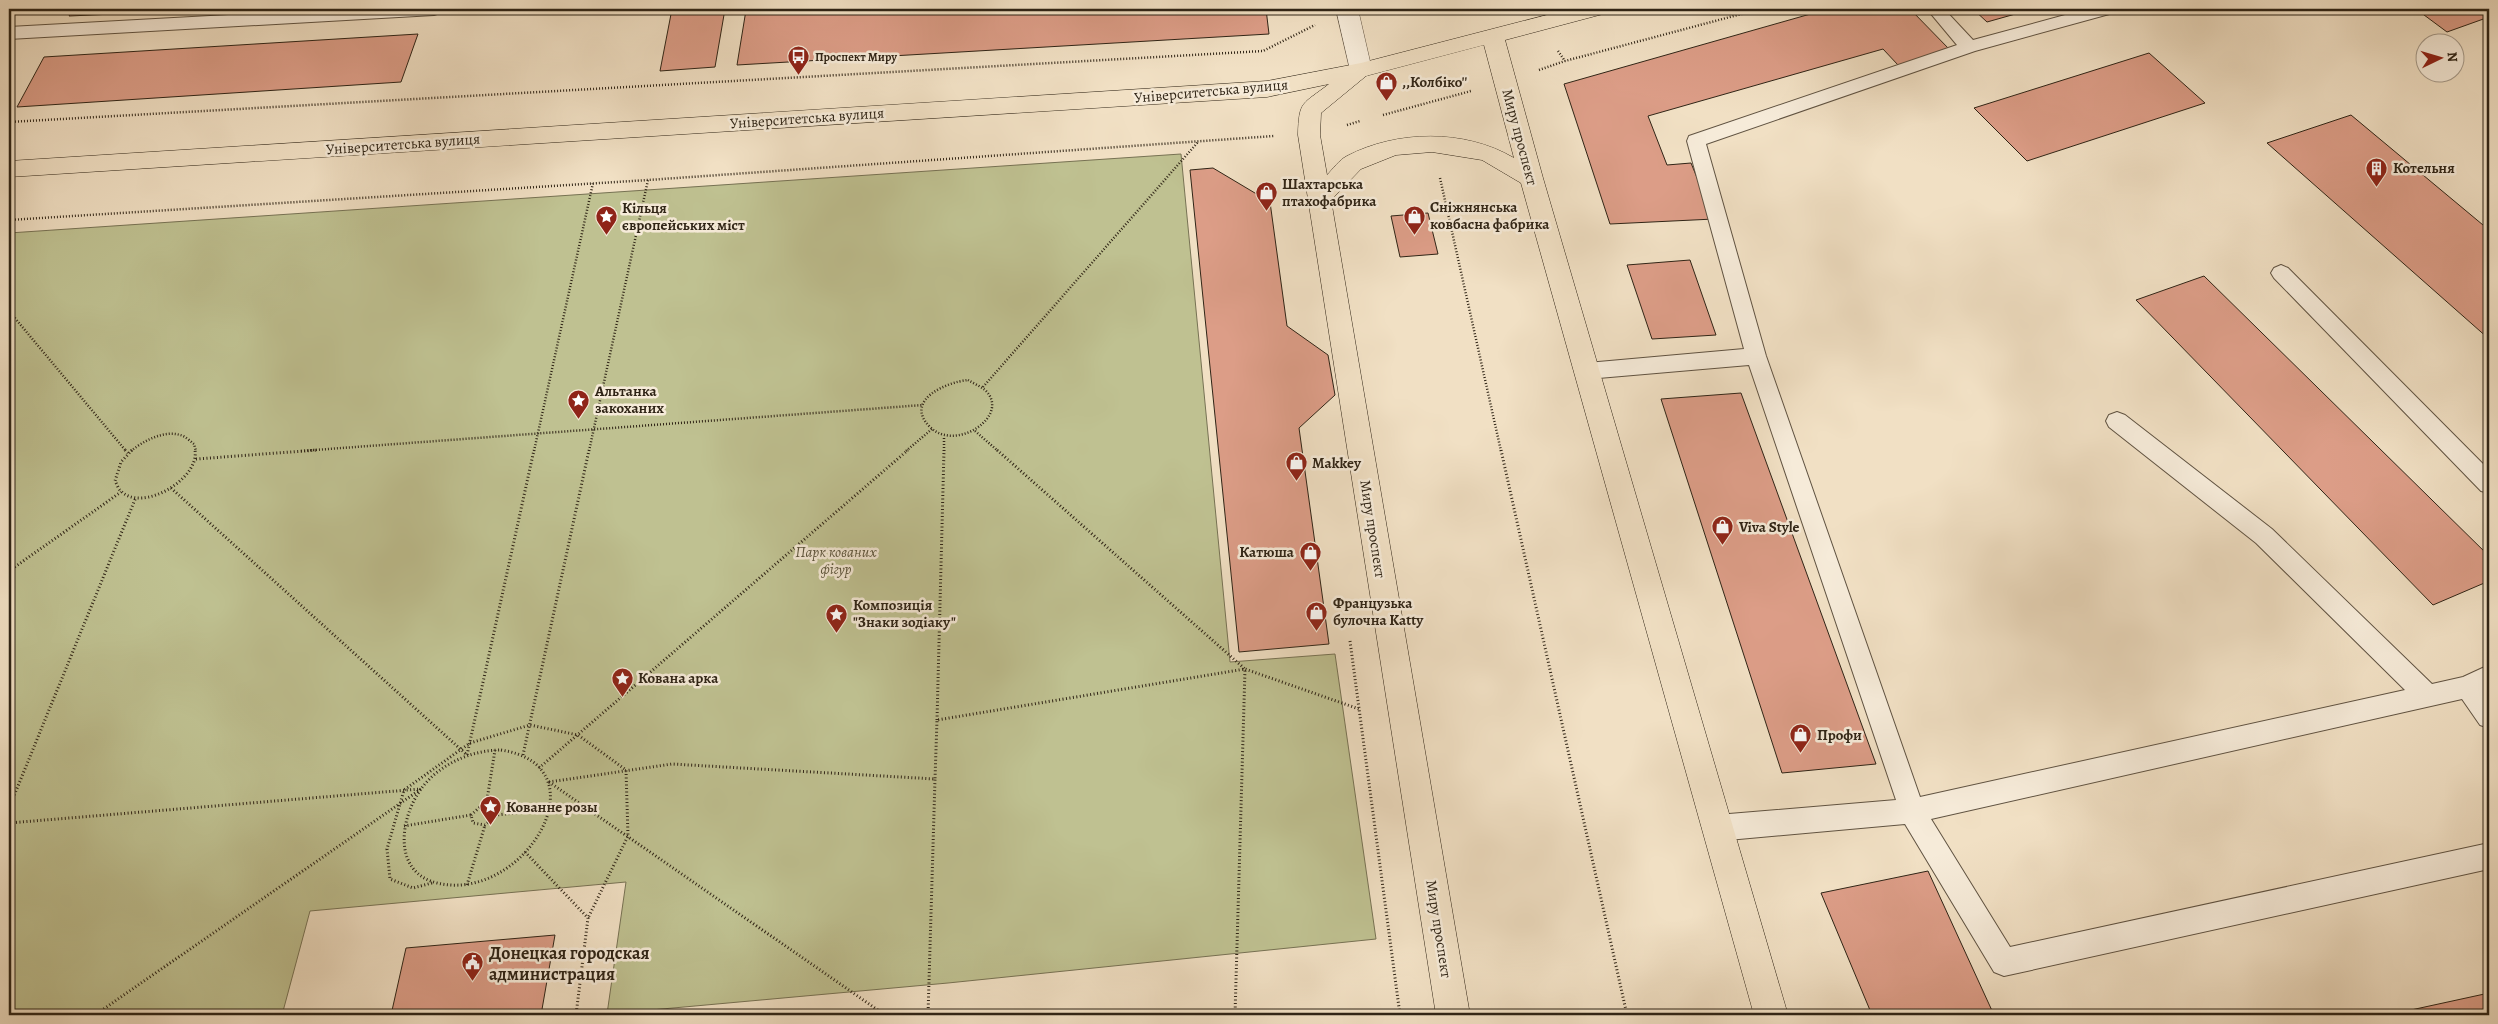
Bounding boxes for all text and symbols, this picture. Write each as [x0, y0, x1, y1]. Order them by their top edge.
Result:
north arrow [2416, 32, 2466, 82]
bus stop icon: Проспект Миру [787, 45, 811, 76]
place label: Проспект Миру [815, 49, 897, 65]
text: N [2443, 51, 2462, 63]
shop icon: ,,Колбіко'' [1374, 70, 1398, 101]
place label: ,,Колбіко'' [1402, 72, 1467, 92]
street label: Університетська вулиця [1133, 74, 1289, 108]
street label: Миру проспект [1498, 87, 1543, 188]
street label: Університетська вулиця [729, 103, 885, 133]
street label: Університетська вулиця [325, 129, 481, 159]
building icon: Котельня [2365, 156, 2389, 187]
place label: Котельня [2393, 158, 2455, 178]
place label: Шахтарська птахофабрика [1282, 174, 1377, 211]
shop icon: Шахтарська птахофабрика [1254, 181, 1278, 212]
place label: Сніжнянська ковбасна фабрика [1430, 197, 1550, 234]
place label: Кільця європейських міст [622, 198, 745, 235]
shop icon: Сніжнянська ковбасна фабрика [1402, 204, 1426, 235]
place icon: Кільця європейських міст [594, 205, 618, 236]
place label: Альтанка закоханих [594, 381, 664, 418]
place icon: Альтанка закоханих [567, 388, 591, 419]
shop icon: Makkey [1284, 451, 1308, 482]
place label: Makkey [1312, 453, 1362, 473]
street label: Миру проспект [1355, 479, 1391, 580]
shop icon: Viva Style [1711, 515, 1735, 546]
place label: Viva Style [1738, 517, 1800, 537]
shop icon: Катюша [1298, 540, 1322, 571]
park label: Парк кованих фігур [795, 542, 877, 579]
place label: Катюша [1239, 542, 1295, 562]
place label: Французька булочна Katty [1333, 593, 1424, 630]
place label: Композиція "Знаки зодіаку" [853, 595, 956, 632]
shop icon: Французька булочна Katty [1305, 600, 1329, 631]
place icon: Композиція "Знаки зодіаку" [825, 602, 849, 633]
place icon: Кована арка [610, 666, 634, 697]
place label: Кована арка [638, 668, 719, 688]
shop icon: Профи [1789, 723, 1813, 754]
place label: Профи [1817, 725, 1862, 745]
place icon: Кованне розы [478, 795, 502, 826]
place label: Кованне розы [506, 797, 598, 817]
street label: Миру проспект [1421, 879, 1457, 980]
place label: Донецкая городская администрация [489, 941, 650, 986]
public building icon: Донецкая городская администрация [461, 951, 485, 982]

